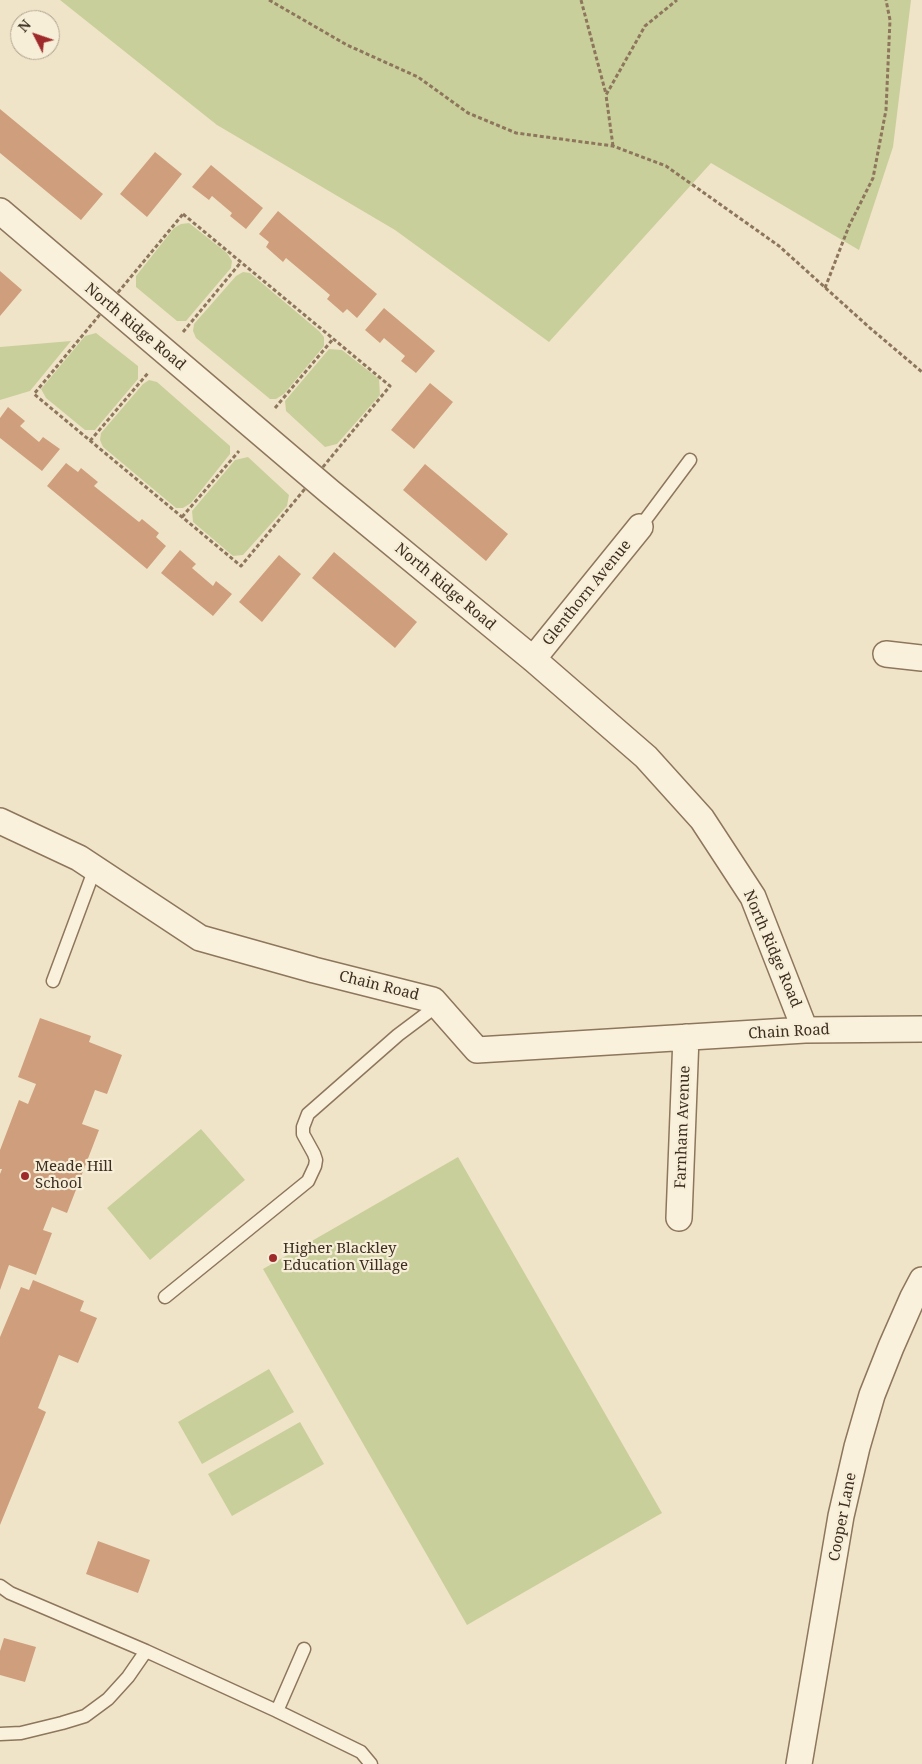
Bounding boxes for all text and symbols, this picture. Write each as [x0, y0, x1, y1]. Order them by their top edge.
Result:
north arrow [10, 10, 60, 60]
text: N [13, 15, 35, 36]
street label: North Ridge Road [81, 280, 189, 374]
street label: Glenthorn Avenue [539, 537, 635, 649]
street label: North Ridge Road [391, 540, 499, 634]
street label: North Ridge Road [739, 888, 805, 1010]
street label: Chain Road [337, 967, 421, 1005]
street label: Chain Road [748, 1021, 830, 1043]
street label: Farnham Avenue [672, 1065, 694, 1189]
place label: Meade Hill School [35, 1158, 113, 1193]
marker: Meade Hill School [19, 1170, 31, 1182]
place label: Higher Blackley Education Village [283, 1240, 408, 1275]
marker: Higher Blackley Education Village [267, 1252, 279, 1264]
street label: Cooper Lane [826, 1471, 860, 1563]

